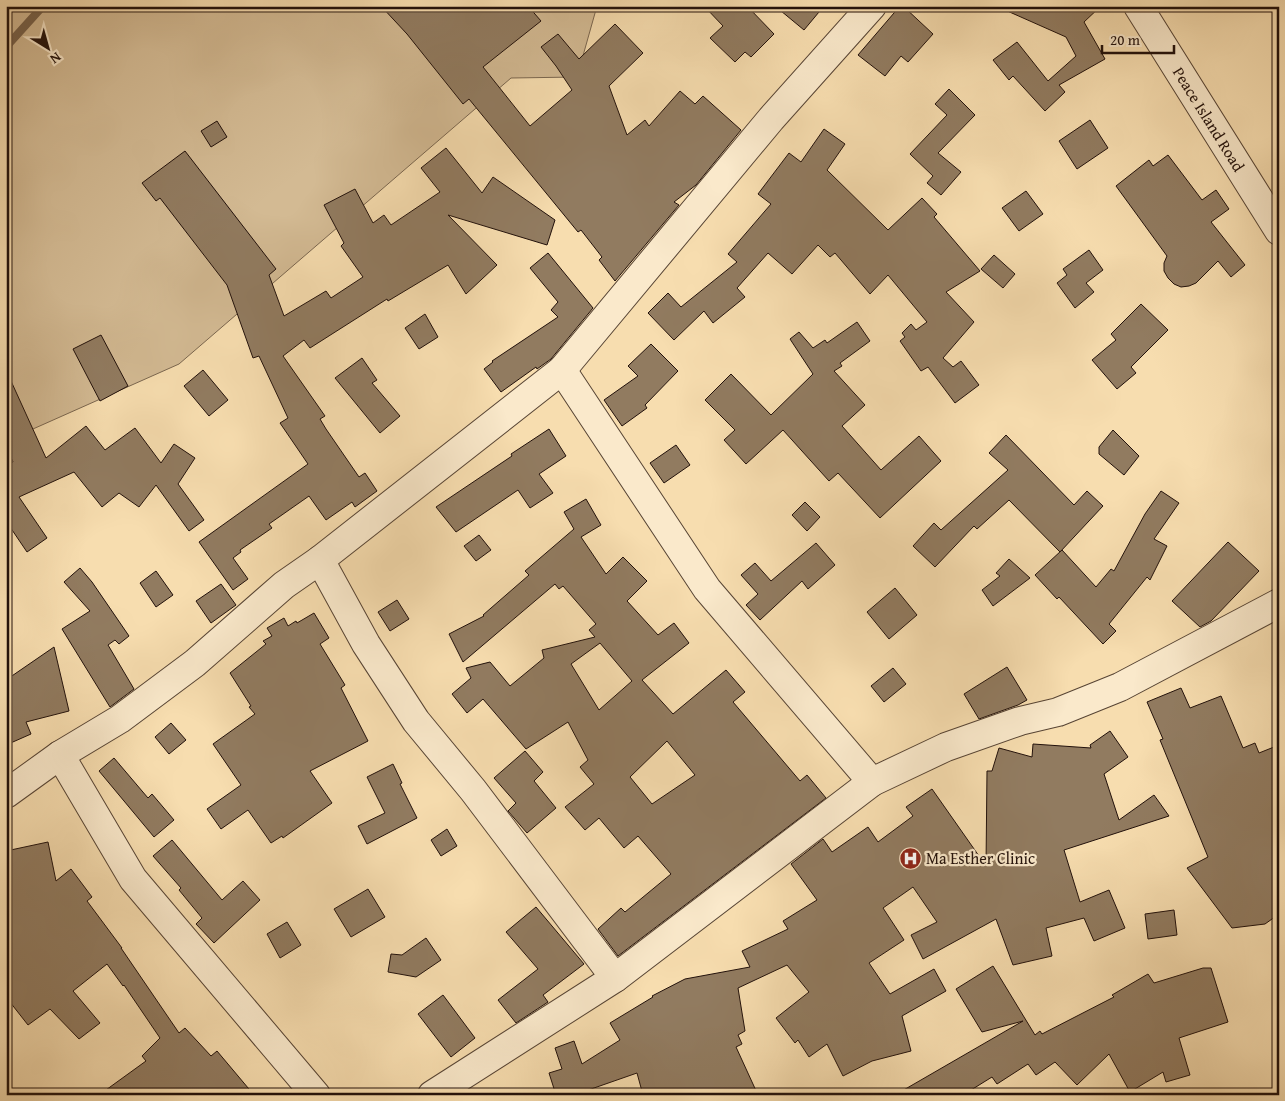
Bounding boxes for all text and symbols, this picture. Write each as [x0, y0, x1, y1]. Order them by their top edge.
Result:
north arrow [22, 22, 72, 72]
scale bar [1102, 22, 1175, 54]
text: 20 m [1110, 29, 1141, 50]
text: N [46, 48, 66, 70]
street label: Peace Island Road [1167, 62, 1251, 176]
hospital icon: Ma Esther Clinic [898, 846, 922, 870]
place label: Ma Esther Clinic [926, 846, 1035, 870]

